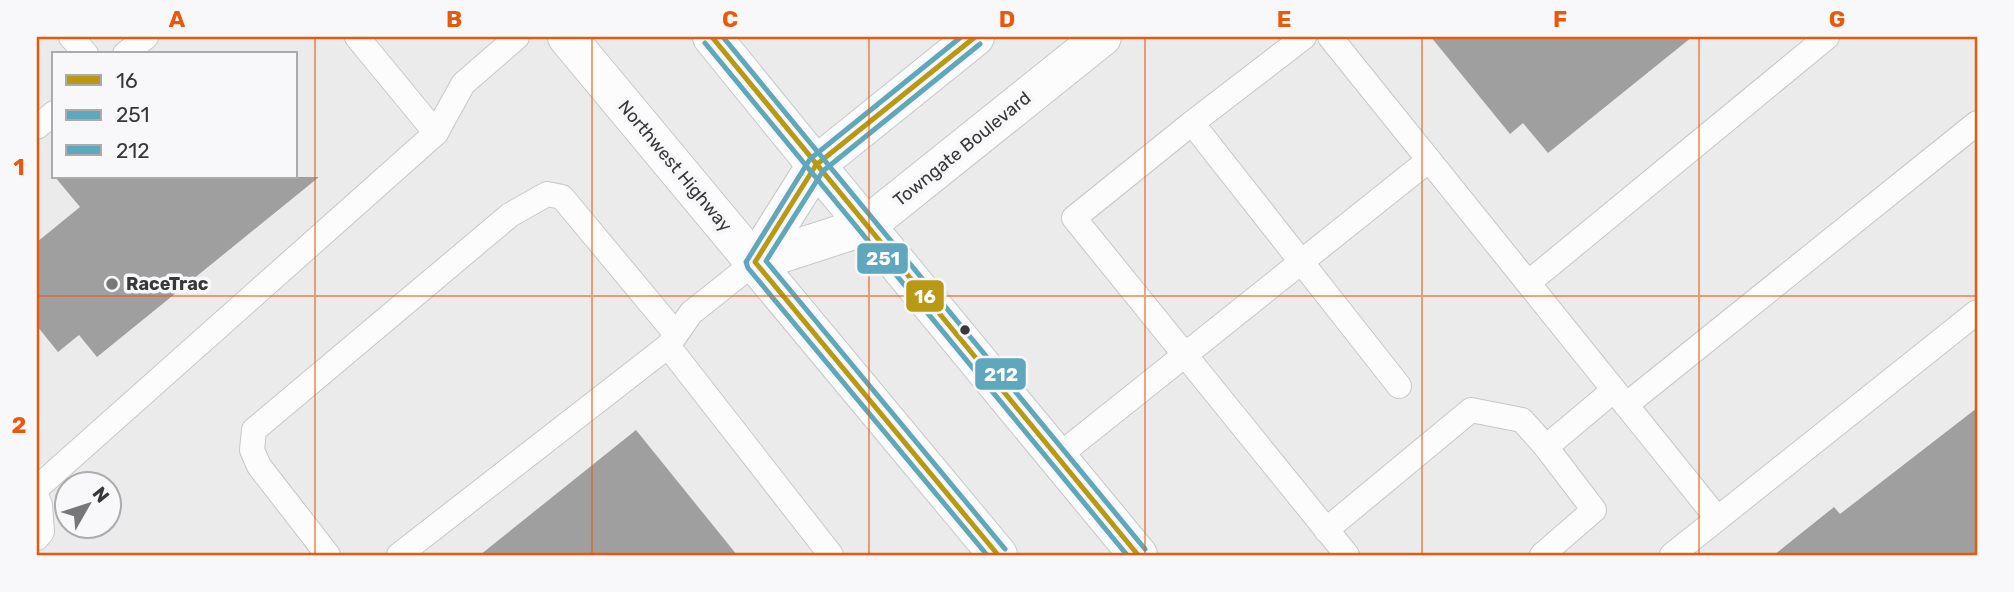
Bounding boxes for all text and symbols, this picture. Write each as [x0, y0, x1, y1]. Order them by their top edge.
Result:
text: A [169, 5, 186, 33]
text: B [446, 5, 462, 33]
text: C [722, 5, 738, 33]
text: D [999, 5, 1015, 33]
text: E [1277, 5, 1291, 33]
text: F [1553, 5, 1567, 33]
text: G [1829, 5, 1845, 33]
legend [52, 52, 298, 178]
text: 16 [116, 68, 138, 93]
street label: Towngate Boulevard [889, 87, 1035, 211]
street label: Northwest Highway [614, 96, 737, 236]
text: 251 [116, 102, 149, 127]
text: 212 [116, 138, 150, 163]
text: 1 [13, 153, 25, 181]
line badge: 251 [856, 242, 909, 275]
text: 251 [866, 247, 900, 270]
place label: RaceTrac [126, 273, 209, 295]
marker: RaceTrac [104, 276, 120, 292]
line badge: 16 [905, 279, 945, 313]
text: 16 [914, 285, 936, 308]
unlabelled marker [958, 323, 972, 337]
line badge: 212 [974, 357, 1027, 391]
text: 212 [984, 363, 1018, 386]
text: 2 [12, 411, 26, 439]
north arrow [52, 470, 122, 540]
text: N [88, 482, 114, 507]

